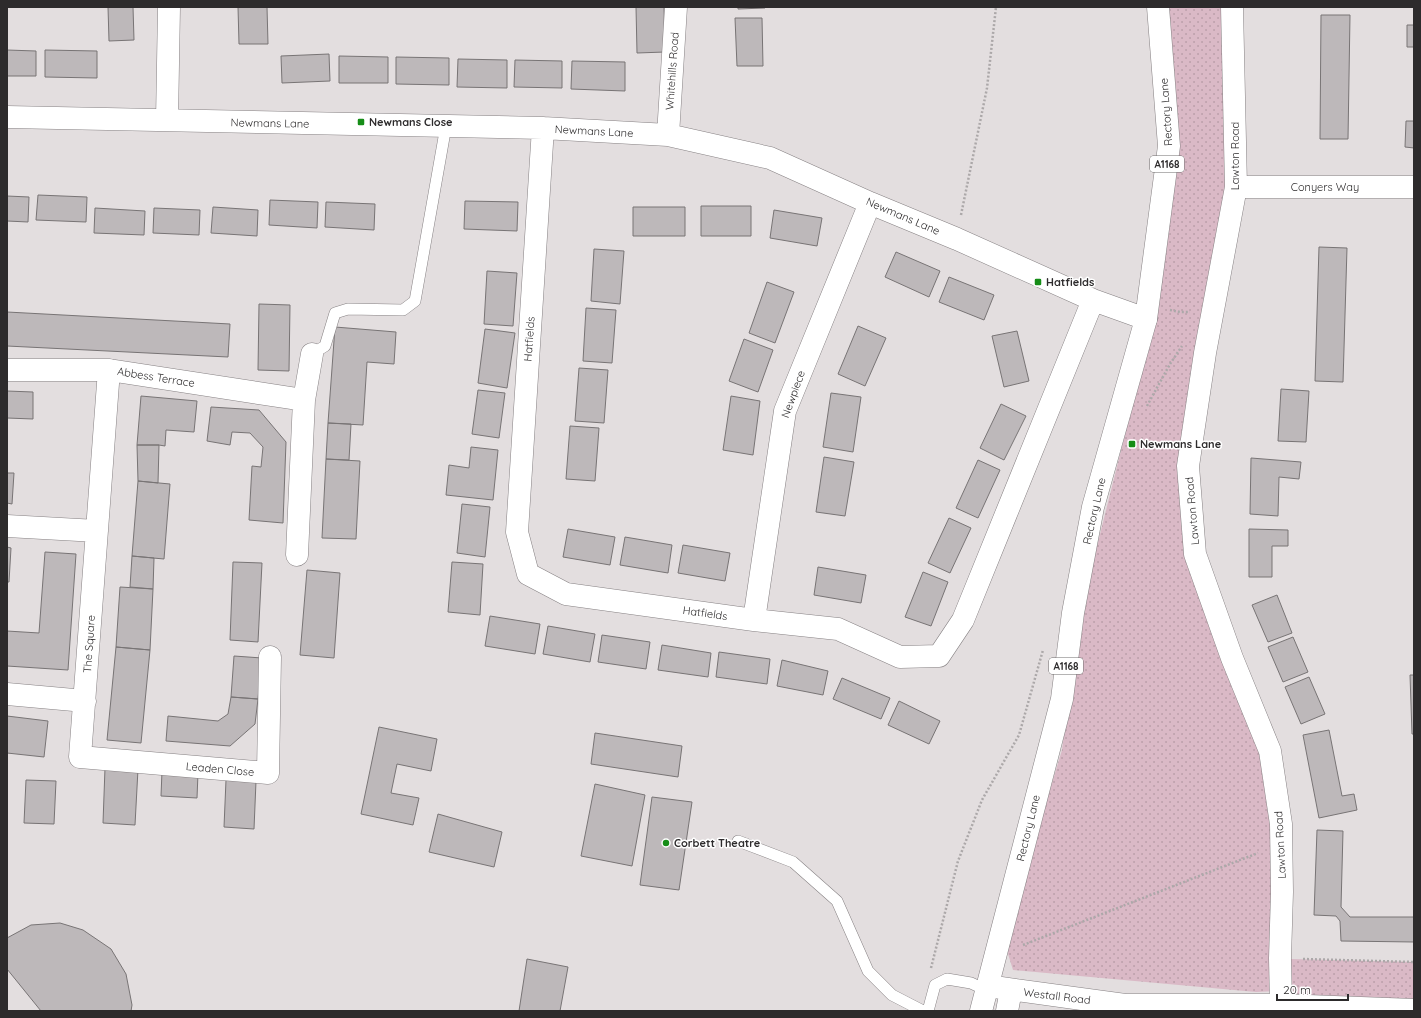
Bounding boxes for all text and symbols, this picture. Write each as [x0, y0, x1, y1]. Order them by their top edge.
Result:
street label: Whitehills Road [662, 31, 682, 111]
street label: Rectory Lane [1157, 78, 1175, 146]
street label: Newmans Lane [230, 115, 310, 131]
place label: Newmans Close [369, 115, 453, 129]
marker: Newmans Close [356, 117, 366, 127]
street label: Newmans Lane [554, 122, 634, 140]
street label: Lawton Road [1228, 122, 1242, 190]
road number: A1168 [1150, 156, 1184, 172]
street label: Conyers Way [1291, 180, 1359, 194]
street label: Newmans Lane [864, 194, 942, 238]
place label: Hatfields [1046, 275, 1094, 289]
marker: Hatfields [1033, 277, 1043, 287]
street label: Hatfields [520, 316, 538, 362]
street label: Abbess Terrace [116, 364, 196, 390]
street label: Newpiece [778, 368, 808, 420]
place label: Newmans Lane [1140, 437, 1222, 451]
marker: Newmans Lane [1127, 439, 1137, 449]
street label: Rectory Lane [1080, 476, 1108, 546]
street label: Lawton Road [1182, 476, 1202, 546]
street label: Hatfields [682, 603, 728, 623]
street label: The Square [80, 615, 98, 673]
road number: A1168 [1049, 658, 1083, 674]
street label: Leaden Close [185, 759, 255, 779]
street label: Rectory Lane [1013, 793, 1043, 863]
street label: Lawton Road [1271, 811, 1289, 879]
place label: Corbett Theatre [674, 836, 761, 850]
marker: Corbett Theatre [661, 838, 671, 848]
scale bar [1277, 976, 1348, 1002]
text: 20 m [1283, 982, 1311, 997]
street label: Westall Road [1023, 985, 1091, 1007]

